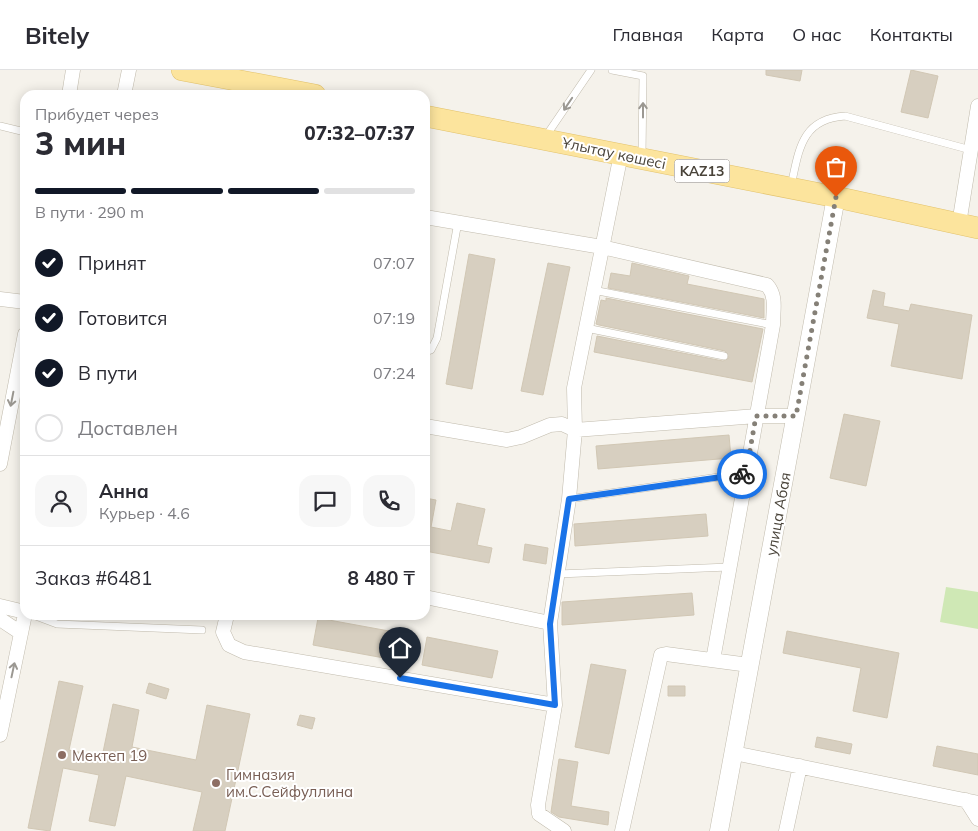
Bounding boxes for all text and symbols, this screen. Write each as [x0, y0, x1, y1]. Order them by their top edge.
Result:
text: Bitely [25, 20, 89, 50]
text: Главная [613, 23, 683, 46]
text: Карта [711, 23, 764, 46]
text: О нас [792, 23, 842, 46]
text: Контакты [870, 23, 953, 46]
one-way arrow [563, 97, 573, 111]
one-way arrow [638, 102, 648, 118]
text: Прибудет через [35, 104, 159, 124]
text: 07:32–07:37 [304, 121, 415, 145]
text: 3 мин [35, 123, 126, 163]
street label: Ұлытау көшесі [559, 133, 668, 173]
pin [815, 146, 857, 197]
icon: bag [822, 153, 850, 181]
road number: KAZ13 [674, 160, 730, 182]
text: В пути · 290 m [35, 202, 144, 222]
icon: check [35, 249, 63, 277]
text: Принят [78, 251, 146, 275]
text: 07:07 [373, 253, 415, 273]
icon: check [35, 304, 63, 332]
text: Готовится [78, 306, 168, 330]
text: 07:19 [373, 308, 415, 328]
icon: check [35, 359, 63, 387]
text: В пути [78, 361, 137, 385]
text: 07:24 [373, 363, 415, 383]
one-way arrow [7, 390, 17, 406]
text: Доставлен [78, 416, 178, 440]
courier [717, 449, 767, 499]
icon: bike [728, 460, 756, 488]
street label: улица Абая [761, 471, 795, 557]
button: person [35, 475, 87, 527]
button: chat [299, 475, 351, 527]
button: phone [363, 475, 415, 527]
text: Анна [99, 479, 149, 503]
text: Курьер · 4.6 [99, 503, 190, 523]
text: Заказ #6481 [35, 566, 152, 590]
text: 8 480 ₸ [348, 566, 415, 590]
pin [379, 627, 421, 678]
icon: home [386, 634, 414, 662]
one-way arrow [9, 663, 19, 679]
place label: Мектеп 19 [72, 746, 147, 765]
marker: Мектеп 19 [56, 749, 68, 761]
place label: Гимназия им.С.Сейфуллина [226, 765, 353, 801]
marker: Гимназия им.С.Сейфуллина [210, 777, 222, 789]

